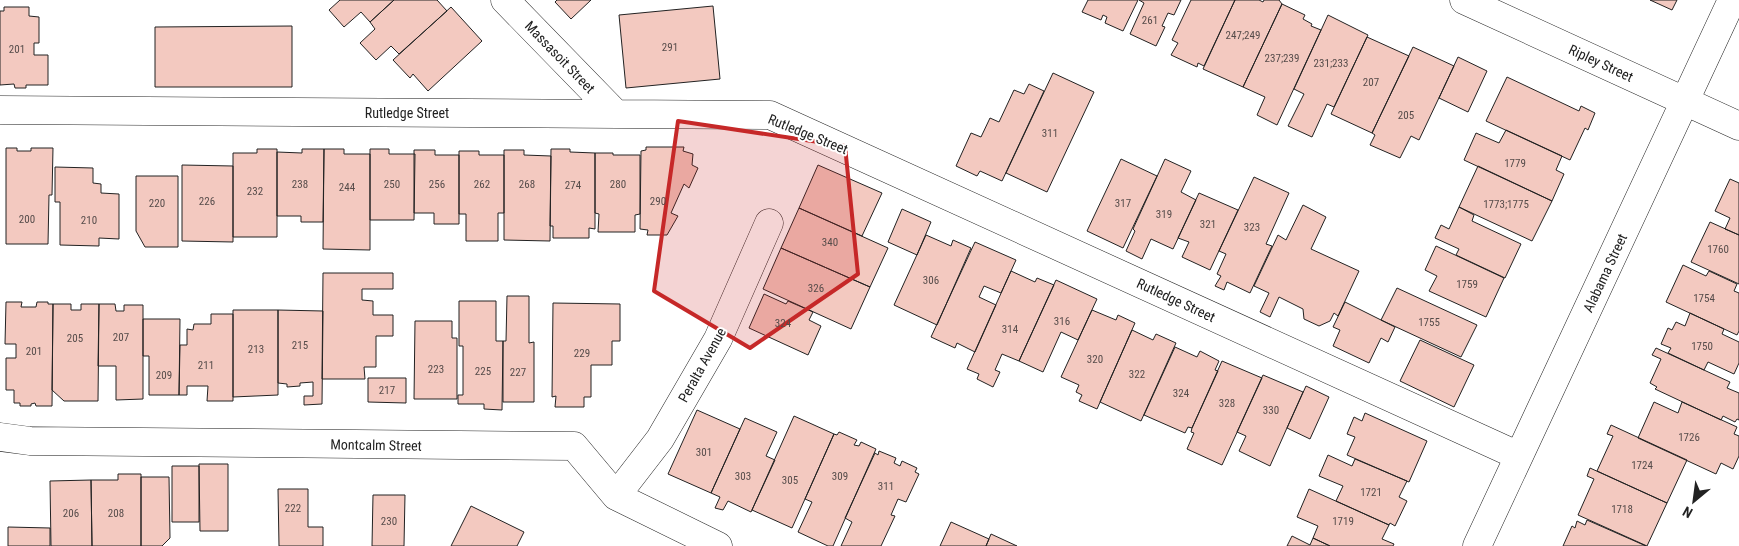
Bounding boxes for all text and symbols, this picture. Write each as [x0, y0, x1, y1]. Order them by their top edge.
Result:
house number: 261 [1142, 14, 1158, 27]
street label: Massasoit Street [522, 18, 598, 96]
house number: 247;249 [1226, 29, 1260, 42]
house number: 291 [662, 41, 678, 54]
street label: Ripley Street [1566, 41, 1636, 85]
house number: 201 [9, 43, 25, 56]
house number: 237;239 [1265, 52, 1299, 65]
house number: 231;233 [1314, 57, 1348, 70]
house number: 207 [1363, 76, 1379, 89]
street label: Rutledge Street [365, 105, 449, 121]
house number: 205 [1398, 109, 1414, 122]
street label: Rutledge Street [766, 111, 850, 157]
house number: 311 [1042, 127, 1058, 140]
house number: 1779 [1504, 157, 1526, 170]
house number: 238 [292, 178, 308, 191]
house number: 250 [384, 178, 400, 191]
house number: 256 [429, 178, 445, 191]
house number: 262 [474, 178, 490, 191]
house number: 268 [519, 178, 535, 191]
house number: 280 [610, 178, 626, 191]
house number: 274 [565, 179, 582, 192]
house number: 244 [339, 181, 356, 194]
house number: 232 [247, 185, 263, 198]
house number: 226 [199, 195, 215, 208]
house number: 290 [650, 195, 666, 208]
house number: 220 [149, 197, 165, 210]
house number: 317 [1115, 197, 1131, 210]
house number: 1773;1775 [1483, 198, 1529, 211]
house number: 319 [1156, 208, 1172, 221]
house number: 200 [19, 213, 35, 226]
house number: 210 [81, 214, 97, 227]
house number: 321 [1200, 218, 1216, 231]
house number: 323 [1244, 221, 1260, 234]
street label: Alabama Street [1580, 231, 1630, 315]
house number: 340 [822, 236, 838, 249]
house number: 1760 [1707, 243, 1729, 256]
house number: 306 [923, 274, 939, 287]
street label: Rutledge Street [1134, 275, 1218, 325]
house number: 1759 [1456, 278, 1478, 291]
house number: 326 [808, 282, 824, 295]
house number: 1754 [1693, 292, 1715, 305]
house number: 316 [1054, 315, 1070, 328]
house number: 1755 [1418, 316, 1440, 329]
house number: 324 [775, 317, 792, 330]
house number: 314 [1002, 323, 1019, 336]
street label: Peralta Avenue [675, 325, 729, 405]
house number: 207 [113, 331, 129, 344]
house number: 205 [67, 332, 83, 345]
house number: 215 [292, 339, 308, 352]
house number: 1750 [1691, 340, 1713, 353]
house number: 213 [248, 343, 264, 356]
house number: 201 [26, 345, 42, 358]
house number: 229 [574, 347, 590, 360]
house number: 320 [1087, 353, 1103, 366]
house number: 211 [198, 359, 214, 372]
house number: 223 [428, 363, 444, 376]
house number: 225 [475, 365, 491, 378]
house number: 227 [510, 366, 526, 379]
house number: 322 [1129, 368, 1145, 381]
house number: 209 [156, 369, 172, 382]
house number: 217 [379, 384, 395, 397]
house number: 324 [1173, 387, 1190, 400]
house number: 328 [1219, 397, 1235, 410]
house number: 330 [1263, 404, 1279, 417]
house number: 1726 [1678, 431, 1700, 444]
street label: Montcalm Street [330, 436, 422, 454]
house number: 301 [696, 446, 712, 459]
house number: 1724 [1631, 459, 1653, 472]
house number: 303 [735, 470, 751, 483]
house number: 309 [832, 470, 848, 483]
house number: 305 [782, 474, 798, 487]
north arrow [1669, 476, 1719, 526]
house number: 311 [878, 480, 894, 493]
house number: 1721 [1360, 486, 1382, 499]
house number: 222 [285, 502, 301, 515]
house number: 1718 [1611, 503, 1633, 516]
text: N [1680, 503, 1695, 521]
house number: 206 [63, 507, 79, 520]
house number: 208 [108, 507, 124, 520]
house number: 230 [381, 515, 397, 528]
house number: 1719 [1332, 515, 1354, 528]

